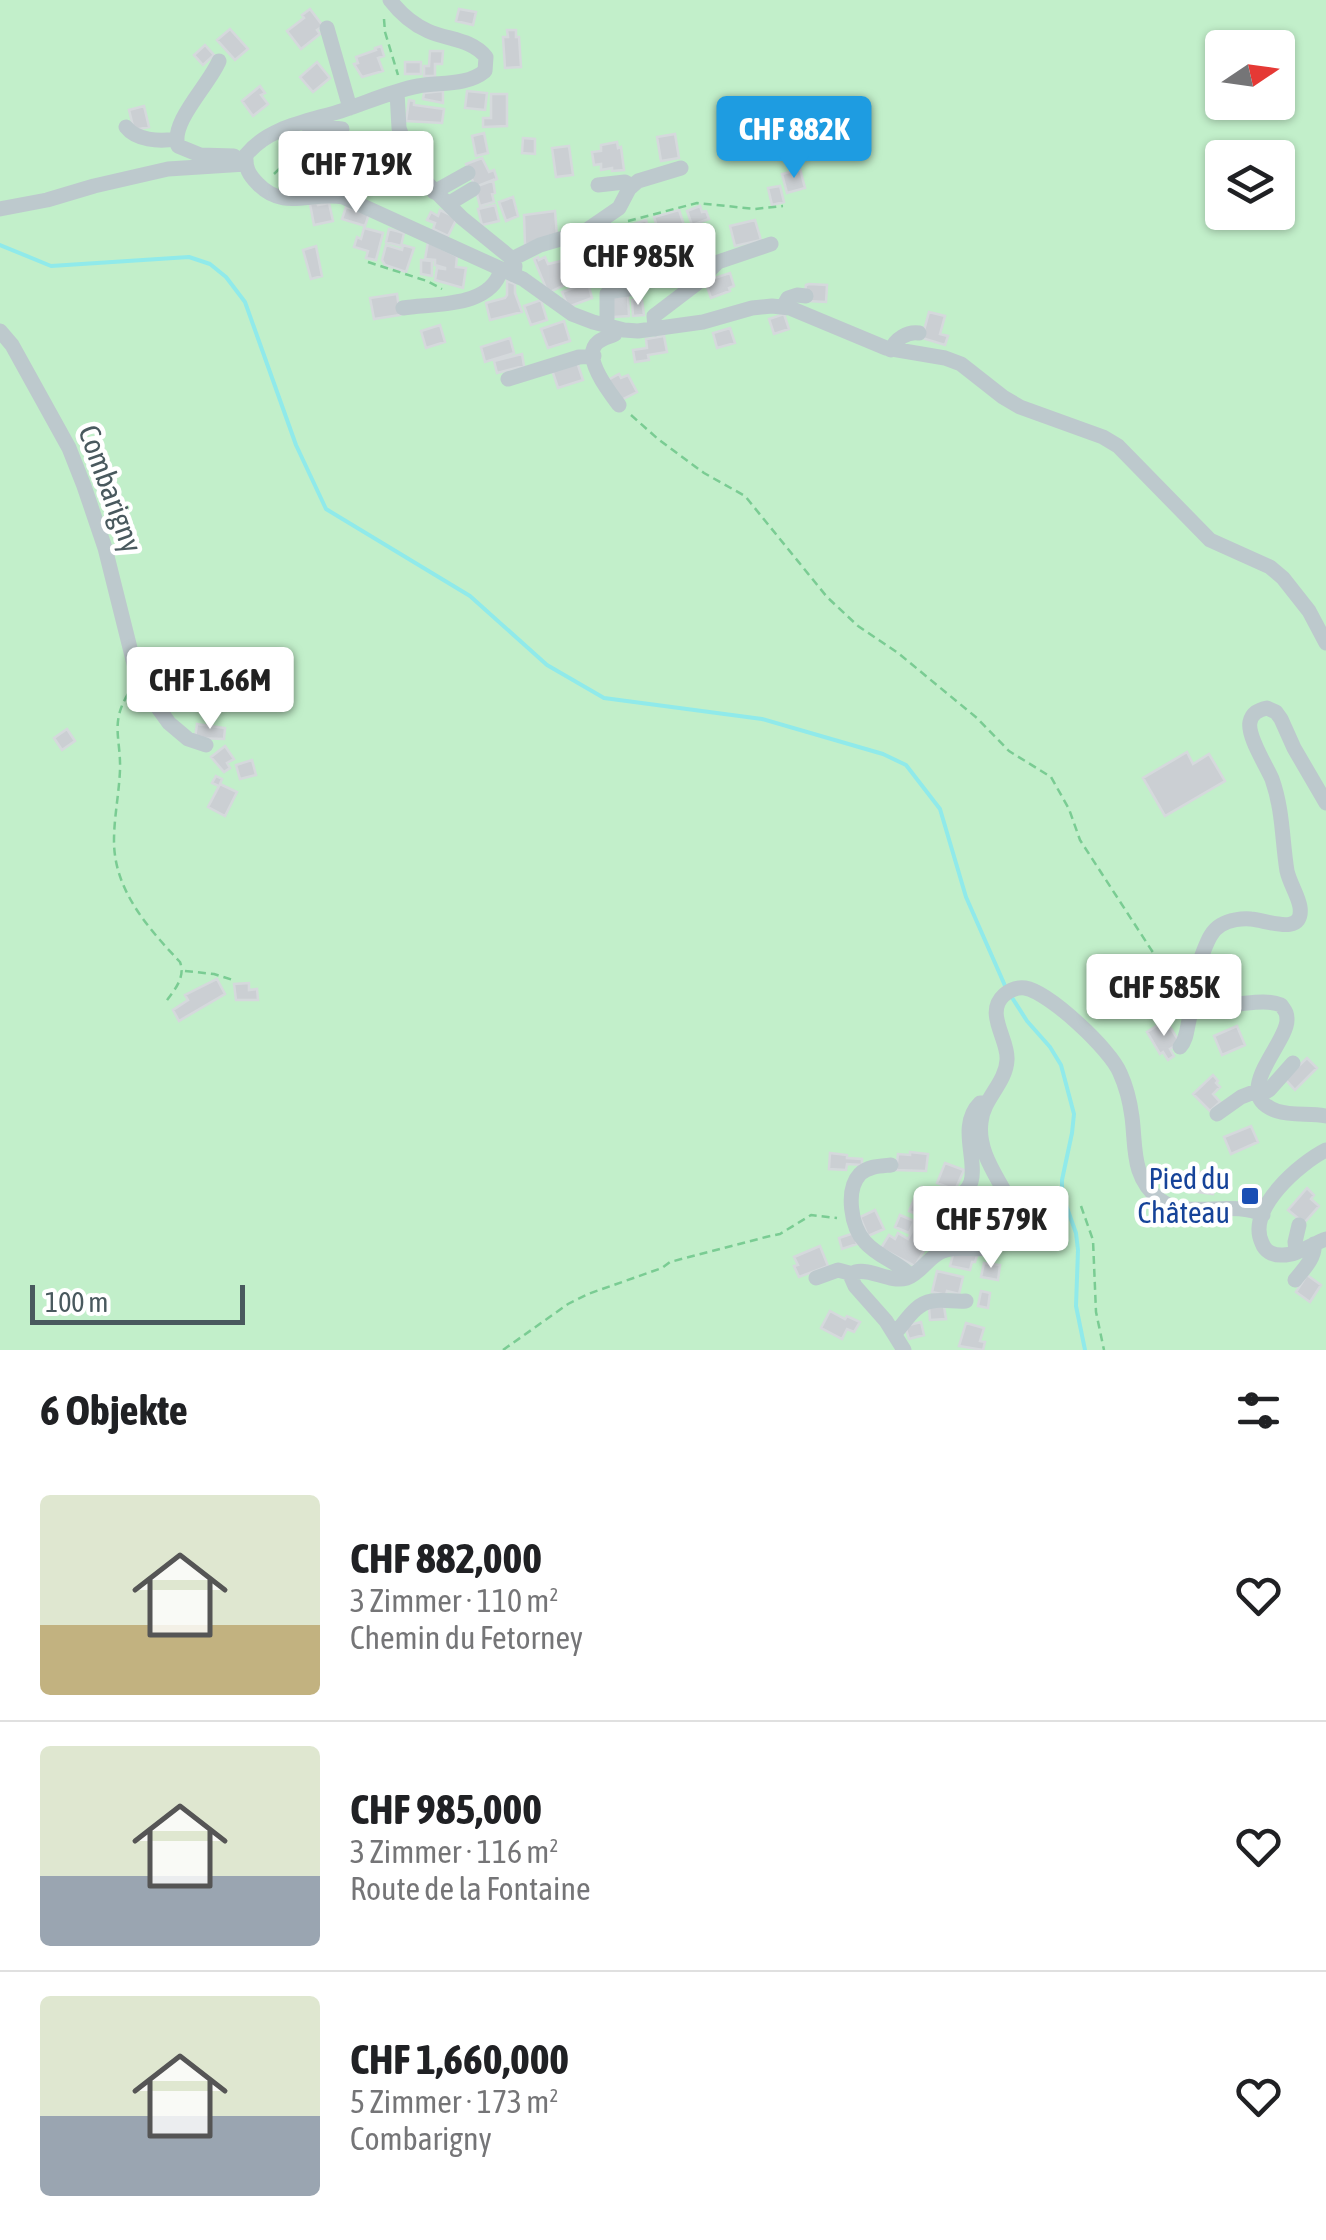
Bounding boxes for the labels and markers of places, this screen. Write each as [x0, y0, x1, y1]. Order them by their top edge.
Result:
pin: CHF 882K [691, 96, 897, 181]
pin: CHF 719K [253, 131, 459, 216]
pin: CHF 985K [535, 223, 741, 308]
pin: CHF 1.66M [96, 647, 324, 732]
pin: CHF 585K [1061, 954, 1267, 1039]
place label: Pied du Château [1138, 1161, 1230, 1229]
marker: Pied du Château [1239, 1185, 1261, 1207]
pin: CHF 579K [888, 1186, 1094, 1271]

